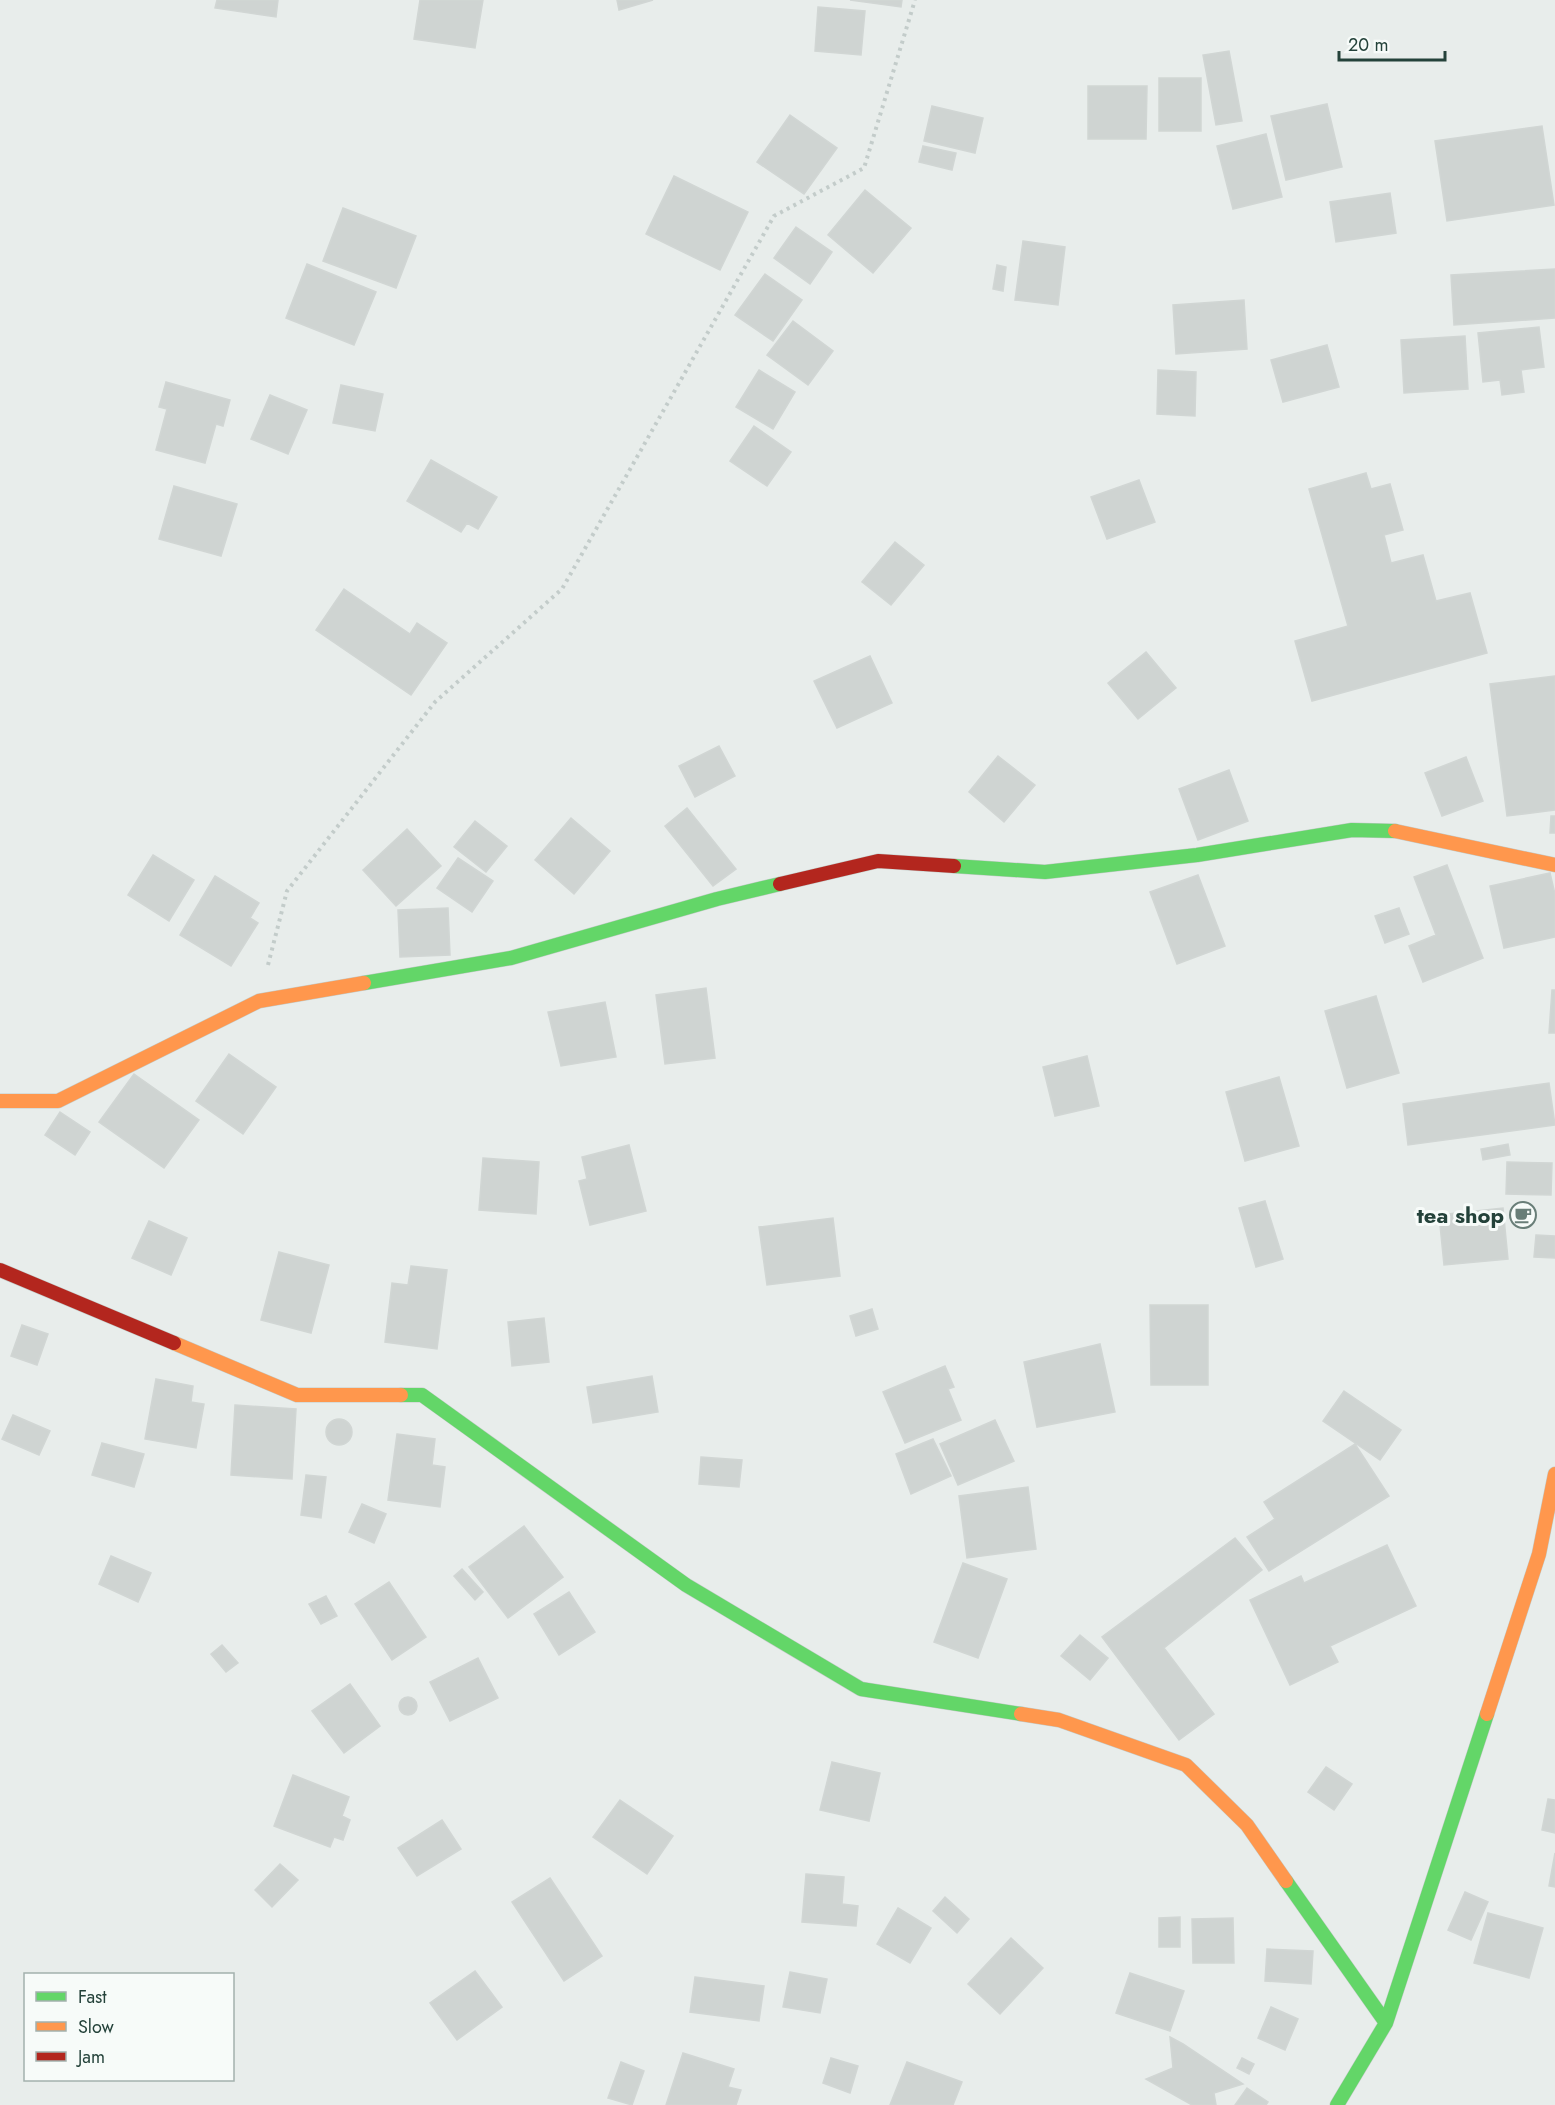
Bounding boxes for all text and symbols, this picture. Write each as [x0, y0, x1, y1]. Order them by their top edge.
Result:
scale bar [1339, 24, 1446, 62]
text: 20 m [1348, 32, 1388, 58]
place label: tea shop [1417, 1199, 1504, 1231]
cafe icon: tea shop [1508, 1200, 1538, 1230]
legend [24, 1973, 234, 2081]
text: Fast [78, 1984, 107, 2010]
text: Slow [78, 2014, 115, 2040]
text: Jam [76, 2044, 105, 2070]

